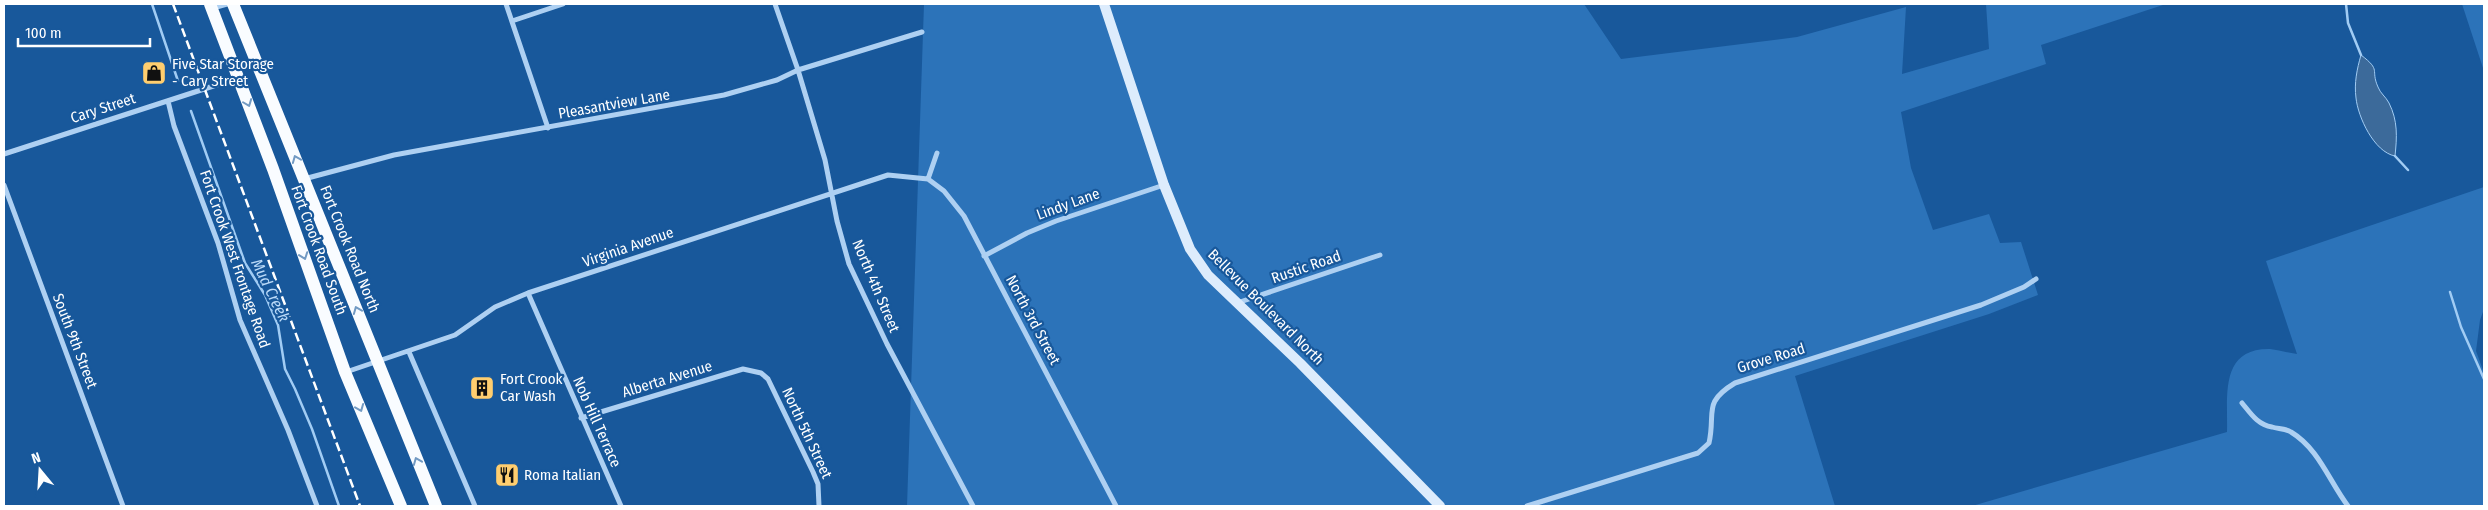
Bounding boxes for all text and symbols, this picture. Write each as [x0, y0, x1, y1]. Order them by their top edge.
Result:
scale bar [18, 15, 150, 47]
text: 100 m [25, 24, 62, 42]
place label: Five Star Storage - Cary Street [172, 55, 274, 90]
shop icon: Five Star Storage - Cary Street [141, 60, 167, 86]
street label: Pleasantview Lane [557, 85, 671, 123]
street label: Cary Street [68, 89, 138, 127]
one-way arrow [242, 98, 252, 107]
one-way arrow [292, 156, 302, 164]
street label: Fort Crook West Frontage Road [196, 168, 274, 350]
street label: Fort Crook Road South [287, 183, 351, 317]
street label: Fort Crook Road North [316, 183, 384, 315]
street label: Lindy Lane [1034, 184, 1102, 224]
street label: Virginia Avenue [580, 223, 676, 271]
street label: North 4th Street [848, 237, 904, 335]
street label: Bellevue Boulevard North [1204, 245, 1328, 369]
street label: Rustic Road [1269, 247, 1343, 287]
one-way arrow [298, 251, 308, 260]
water label: Mud Creek [247, 256, 294, 325]
street label: North 3rd Street [1002, 272, 1064, 368]
street label: South 9th Street [49, 291, 101, 391]
one-way arrow [353, 306, 363, 315]
street label: Grove Road [1735, 339, 1807, 377]
street label: Alberta Avenue [620, 357, 714, 401]
place label: Fort Crook Car Wash [500, 370, 563, 405]
street label: Nob Hill Terrace [569, 374, 625, 470]
building icon: Fort Crook Car Wash [469, 375, 495, 401]
street label: North 5th Street [778, 385, 836, 482]
one-way arrow [354, 403, 364, 412]
north arrow [15, 445, 65, 495]
text: N [30, 449, 43, 467]
one-way arrow [413, 457, 424, 466]
restaurant icon: Roma Italian [494, 462, 520, 488]
place label: Roma Italian [524, 466, 601, 484]

